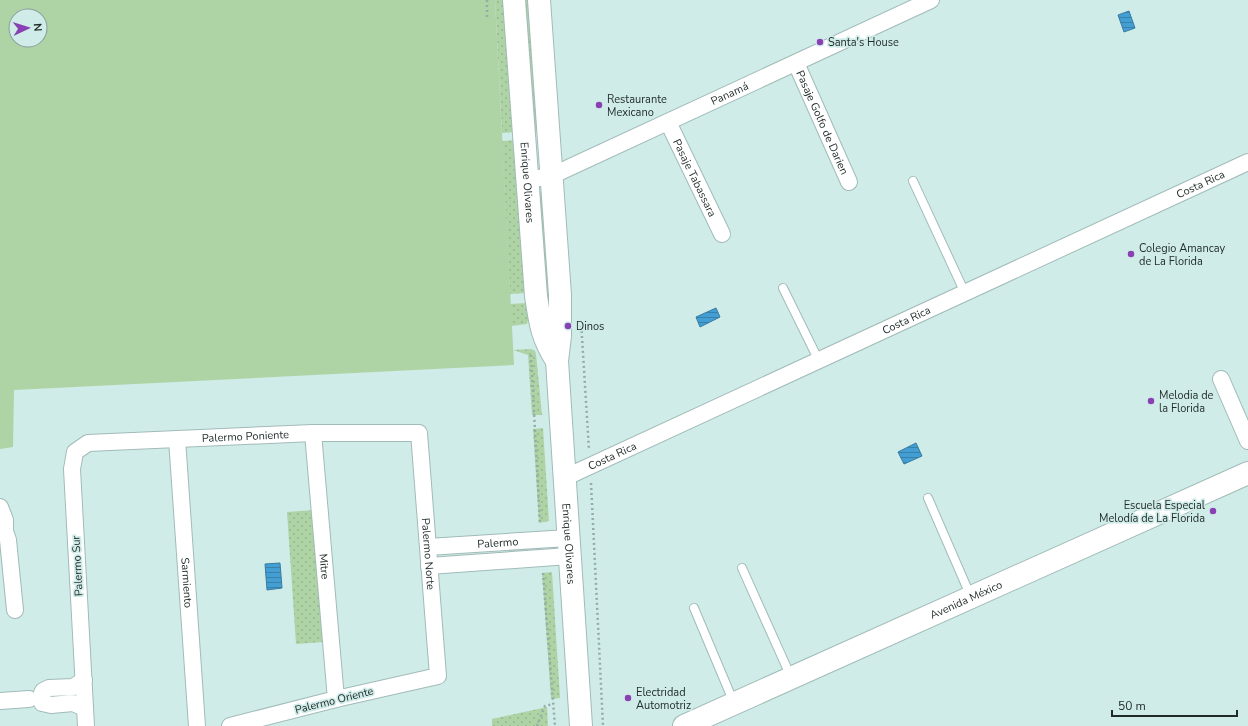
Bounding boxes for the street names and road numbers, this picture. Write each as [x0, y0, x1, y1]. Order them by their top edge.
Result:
street label: Pasaje Golfo de Darien [792, 68, 852, 177]
street label: Panamá [708, 79, 751, 109]
street label: Pasaje Tabassara [669, 136, 720, 220]
street label: Enrique Olivares [517, 142, 538, 224]
street label: Costa Rica [1174, 167, 1227, 202]
street label: Costa Rica [880, 303, 933, 338]
street label: Palermo Poniente [201, 427, 290, 446]
street label: Costa Rica [586, 438, 639, 474]
street label: Enrique Olivares [558, 503, 579, 585]
street label: Palermo Norte [418, 517, 438, 591]
street label: Palermo [477, 534, 519, 552]
street label: Palermo Sur [68, 535, 87, 597]
street label: Mitre [315, 553, 333, 580]
street label: Sarmiento [177, 557, 196, 608]
street label: Avenida México [928, 577, 1005, 623]
street label: Palermo Oriente [293, 683, 375, 718]

